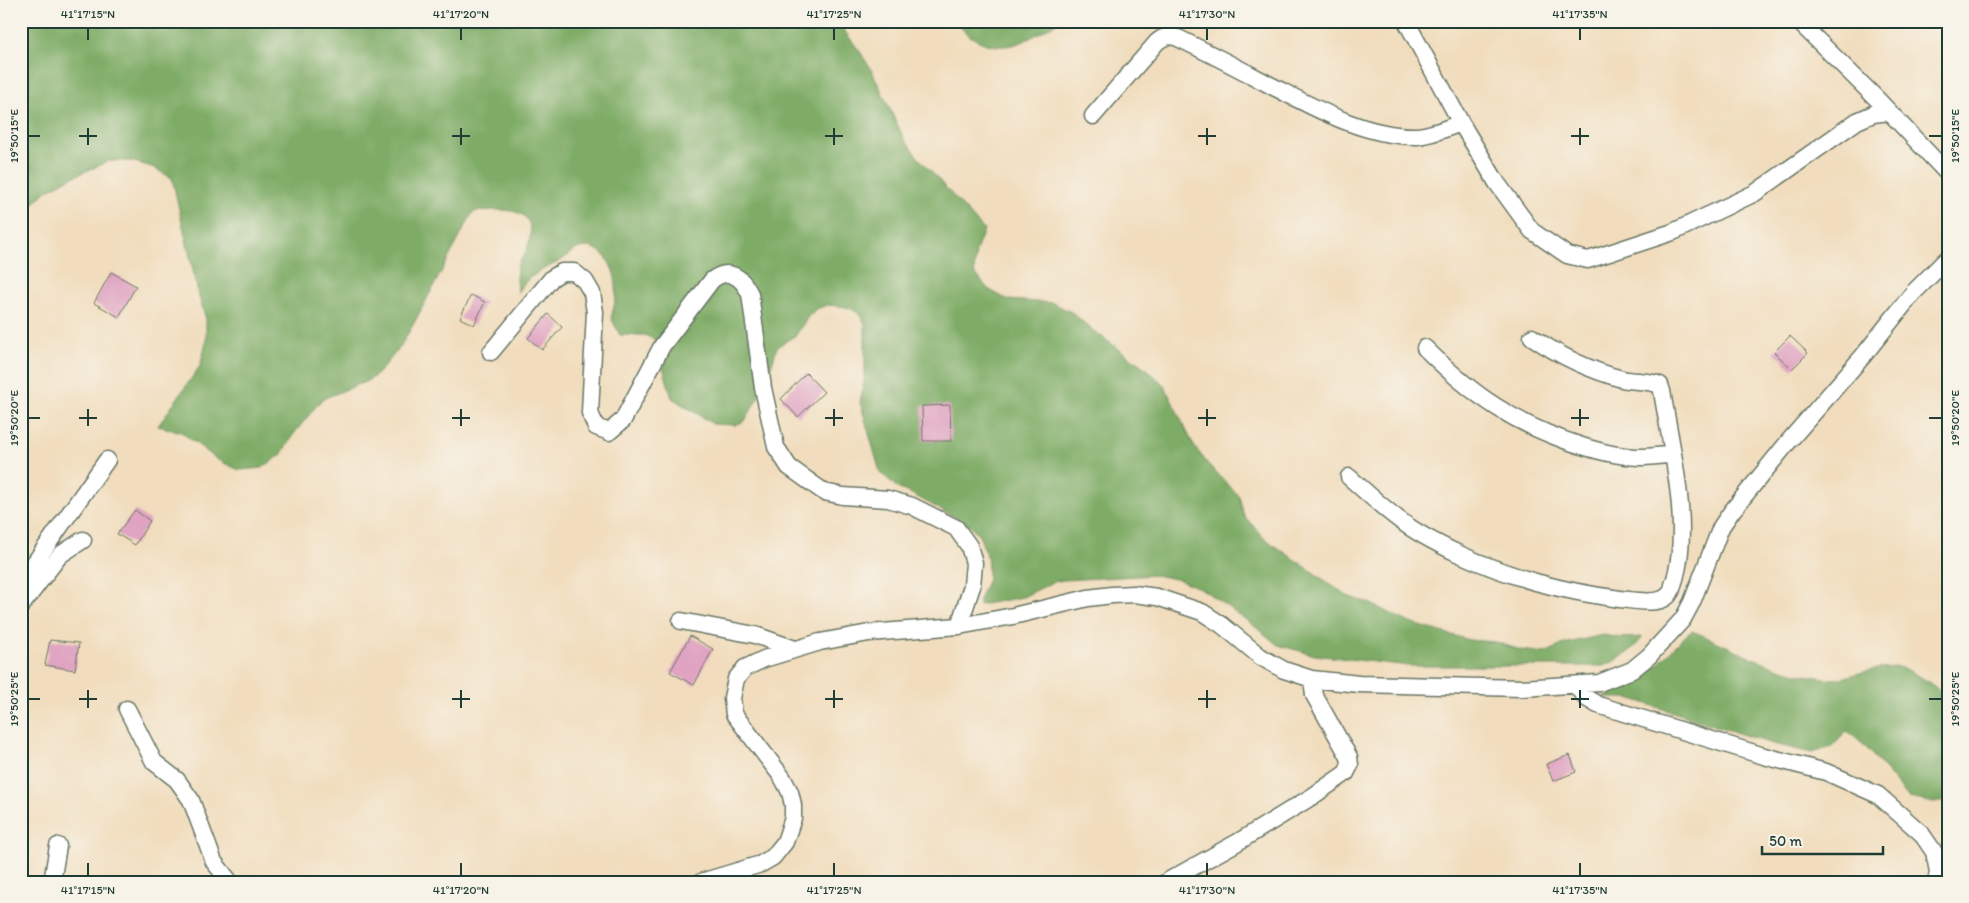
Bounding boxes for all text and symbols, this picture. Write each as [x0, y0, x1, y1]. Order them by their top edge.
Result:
text: 41°17'15"N [61, 7, 115, 21]
text: 41°17'20"N [433, 7, 489, 21]
text: 41°17'25"N [806, 7, 862, 21]
text: 41°17'30"N [1179, 7, 1235, 21]
text: 41°17'35"N [1552, 7, 1608, 21]
text: 19°50'15"E [7, 109, 21, 163]
text: 19°50'15"E [1948, 109, 1962, 163]
text: 19°50'20"E [7, 390, 21, 446]
text: 19°50'20"E [1948, 390, 1962, 446]
text: 19°50'25"E [7, 671, 21, 726]
text: 19°50'25"E [1948, 671, 1962, 726]
scale bar [1762, 823, 1883, 855]
text: 50 m [1769, 832, 1802, 850]
text: 41°17'15"N [61, 883, 115, 897]
text: 41°17'20"N [433, 883, 489, 897]
text: 41°17'25"N [806, 883, 862, 897]
text: 41°17'30"N [1179, 883, 1235, 897]
text: 41°17'35"N [1552, 883, 1608, 897]

